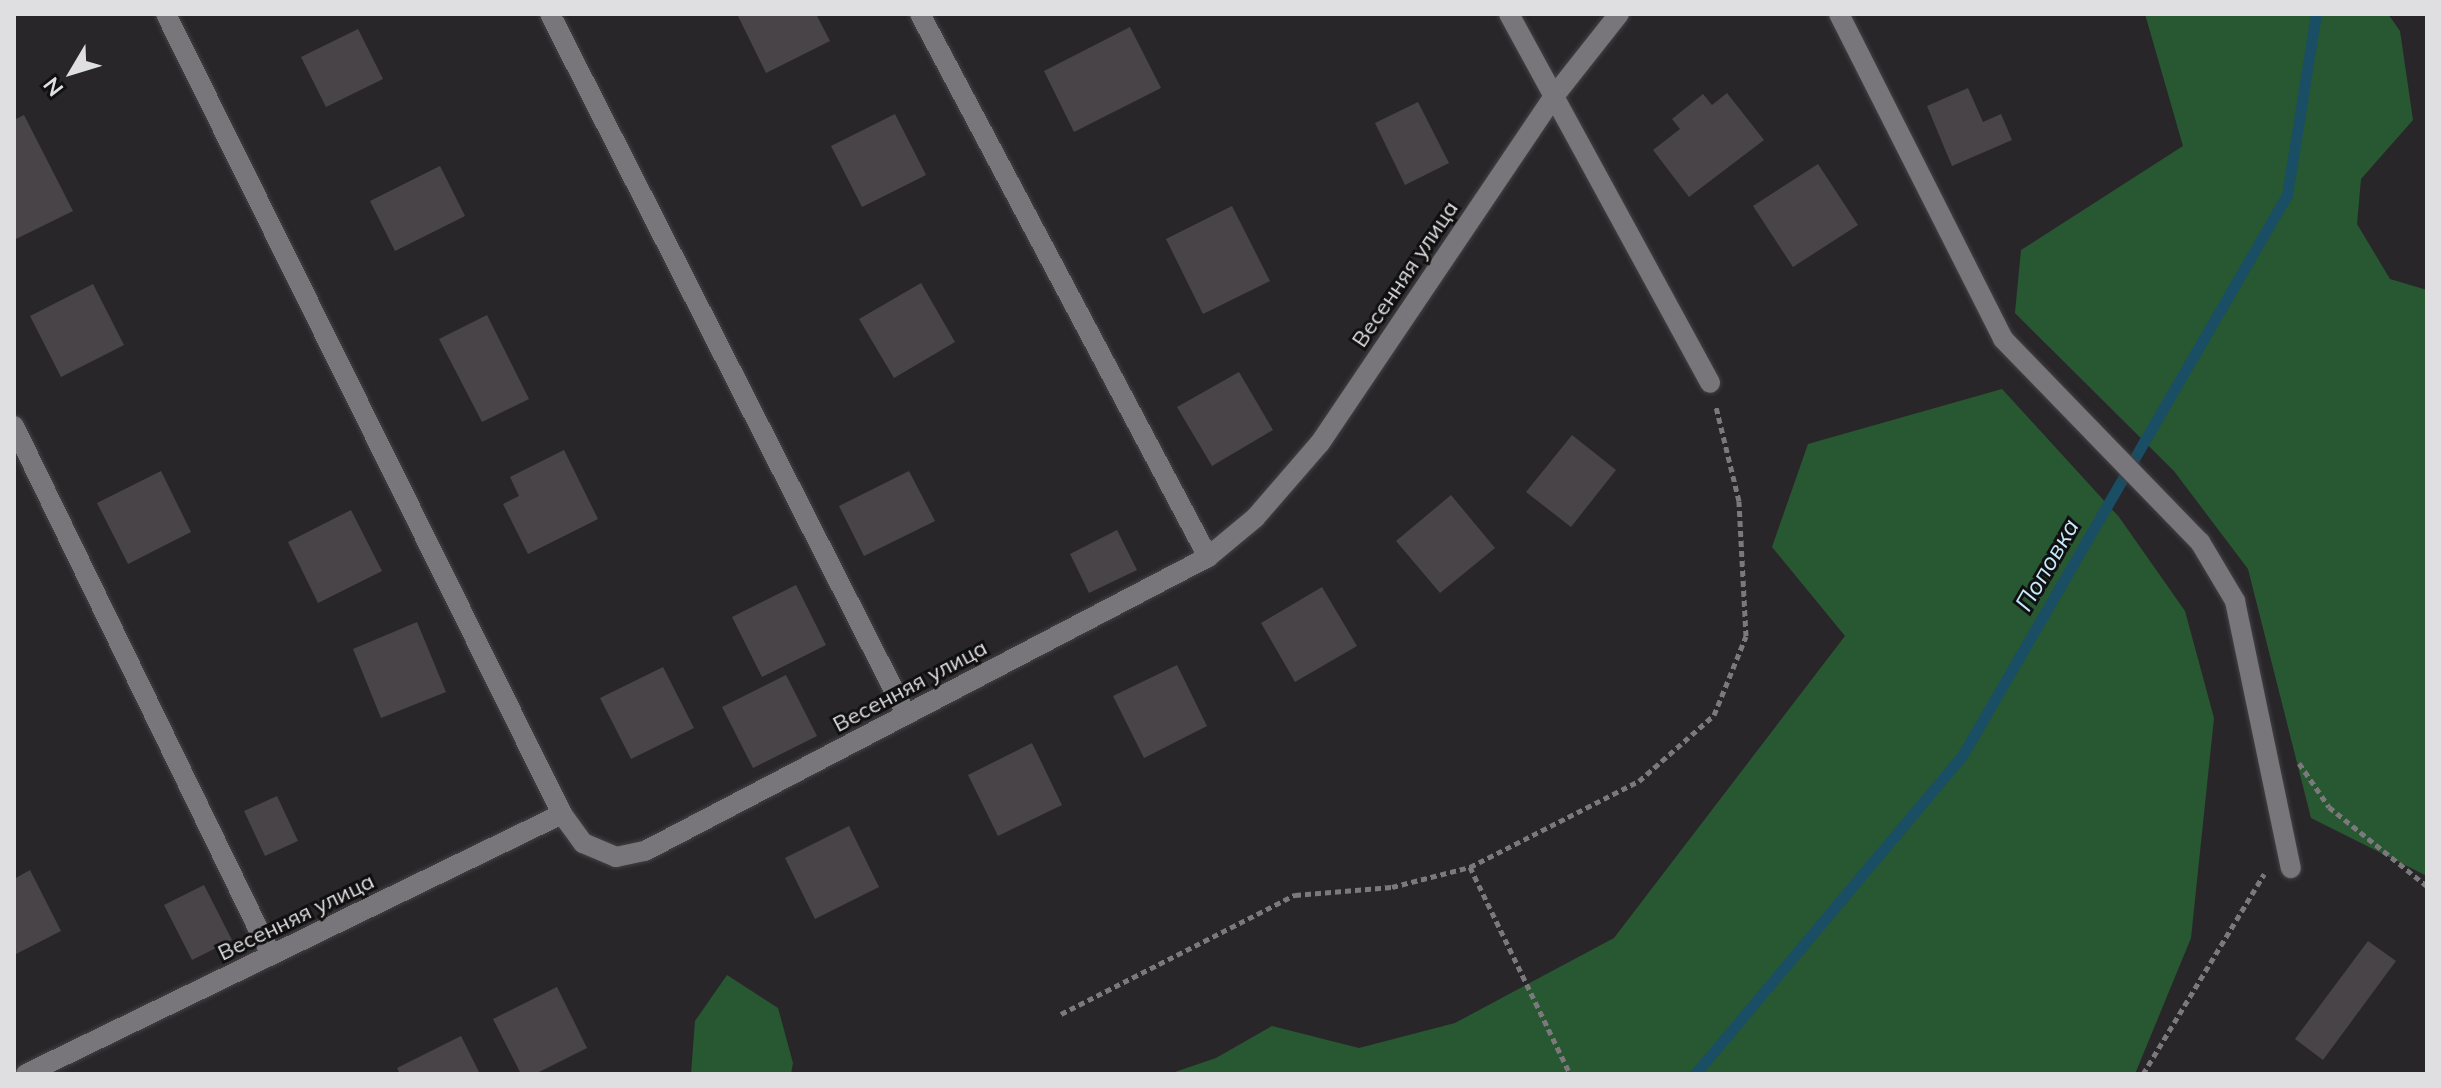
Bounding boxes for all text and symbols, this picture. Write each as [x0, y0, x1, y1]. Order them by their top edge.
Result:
north arrow [32, 32, 112, 112]
text: N [37, 72, 69, 102]
street label: Весенняя улица [1346, 196, 1464, 352]
water label: Поповка [2009, 514, 2085, 616]
street label: Весенняя улица [828, 634, 992, 738]
street label: Весенняя улица [213, 868, 379, 966]

